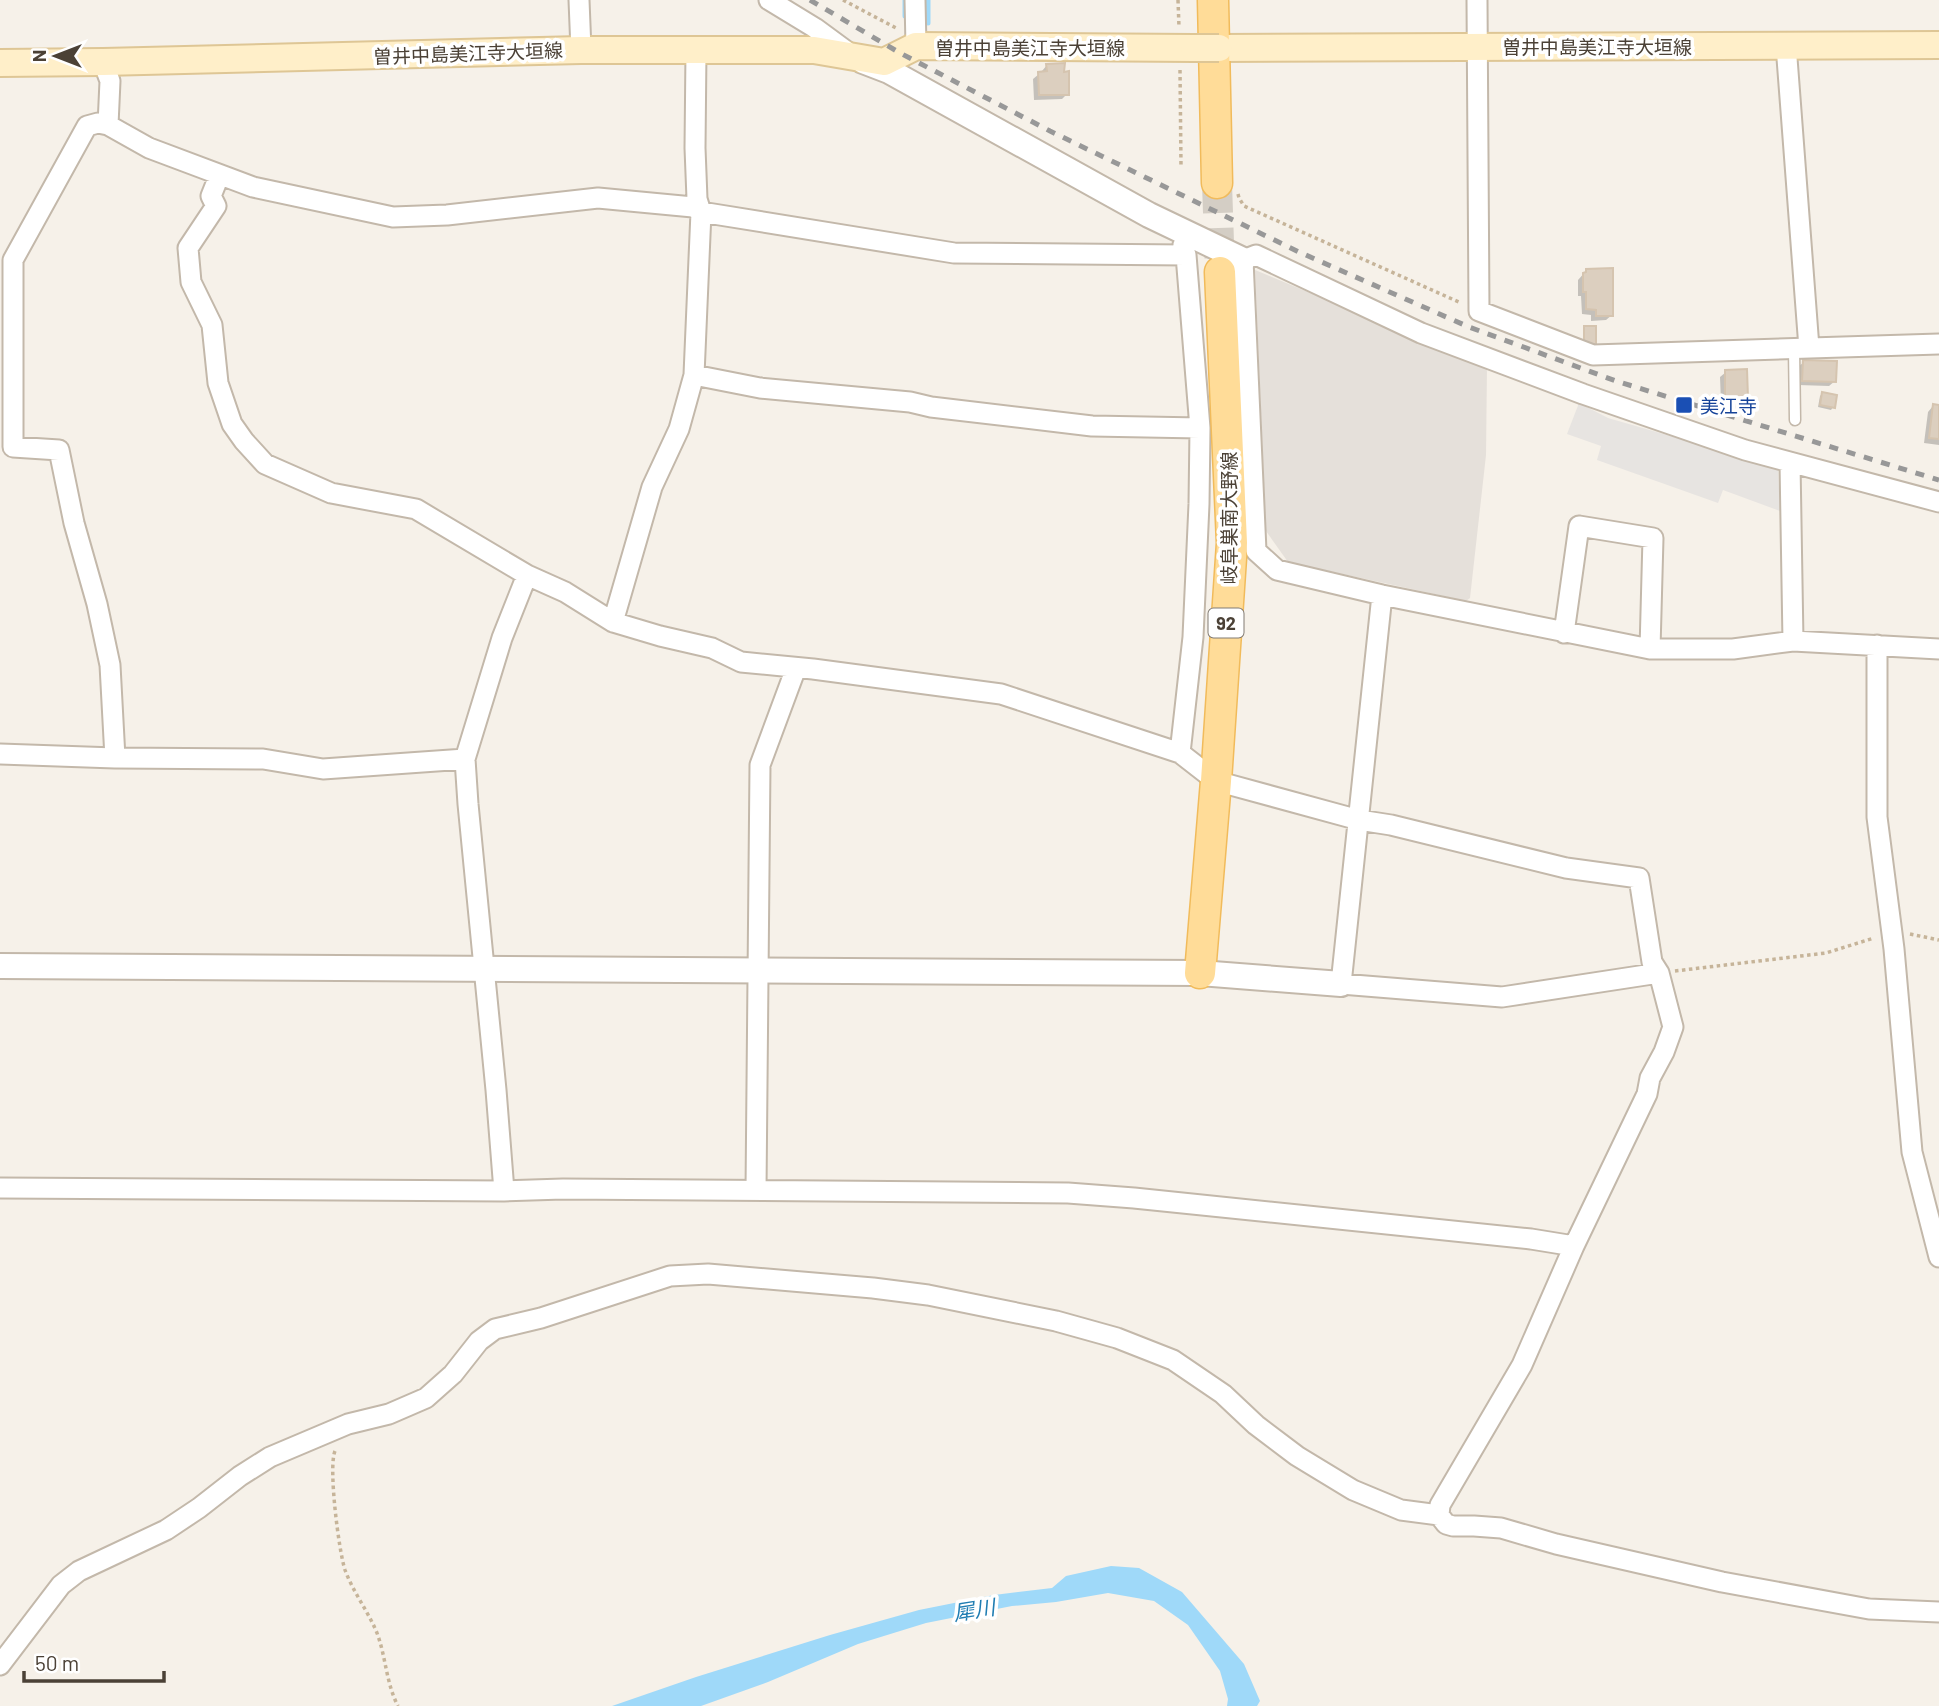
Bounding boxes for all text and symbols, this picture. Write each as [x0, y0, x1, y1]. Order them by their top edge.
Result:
north arrow [21, 21, 91, 91]
street label: 曽井中島美江寺大垣線 [1502, 35, 1692, 58]
street label: 曽井中島美江寺大垣線 [935, 36, 1125, 59]
street label: 曽井中島美江寺大垣線 [373, 38, 563, 68]
text: N [27, 50, 50, 62]
place label: 美江寺 [1700, 394, 1757, 417]
marker: 美江寺 [1674, 395, 1694, 415]
street label: 岐阜巣南大野線 [1217, 451, 1240, 585]
road number: 92 [1208, 608, 1244, 638]
water label: 犀川 [951, 1593, 999, 1625]
scale bar [24, 1640, 164, 1684]
text: 50 m [35, 1650, 79, 1675]

